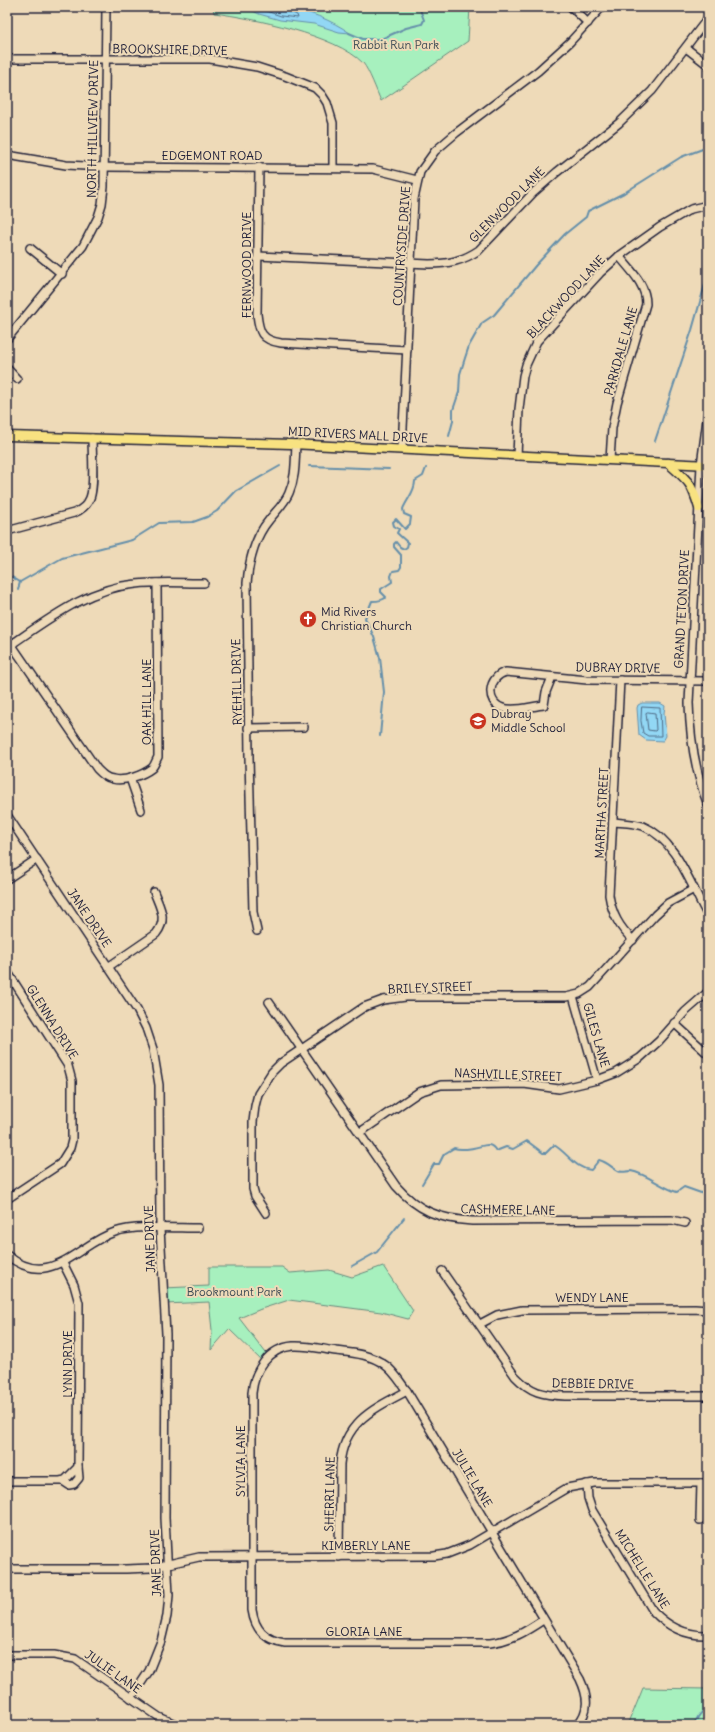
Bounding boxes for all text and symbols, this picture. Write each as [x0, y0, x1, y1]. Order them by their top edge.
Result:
park label: Rabbit Run Park [353, 37, 439, 52]
street label: BROOKSHIRE DRIVE [112, 41, 228, 58]
street label: NORTH HILLVIEW DRIVE [84, 60, 101, 198]
street label: EDGEMONT ROAD [162, 148, 262, 163]
street label: GLENWOOD LANE [466, 164, 548, 246]
street label: COUNTRYSIDE DRIVE [390, 186, 413, 306]
street label: FERNWOOD DRIVE [239, 212, 254, 318]
street label: BLACKWOOD LANE [523, 252, 608, 341]
street label: PARKDALE LANE [601, 305, 640, 397]
street label: MID RIVERS MALL DRIVE [288, 423, 428, 446]
street label: GRAND TETON DRIVE [671, 549, 692, 669]
place label: Mid Rivers Christian Church [321, 604, 412, 633]
church icon: Mid Rivers Christian Church [298, 609, 318, 629]
street label: RYEHILL DRIVE [228, 638, 245, 726]
street label: OAK HILL LANE [139, 659, 154, 745]
street label: DUBRAY DRIVE [575, 659, 661, 676]
place label: Dubray Middle School [491, 706, 565, 735]
school or university icon: Dubray Middle School [468, 711, 488, 731]
street label: MARTHA STREET [592, 767, 611, 859]
street label: JANE DRIVE [64, 885, 115, 950]
street label: BRILEY STREET [387, 979, 473, 996]
street label: GLENNA DRIVE [23, 982, 81, 1062]
street label: GILES LANE [580, 1001, 613, 1069]
street label: NASHVILLE STREET [454, 1065, 562, 1084]
street label: CASHMERE LANE [460, 1201, 556, 1218]
street label: JANE DRIVE [141, 1205, 158, 1273]
park label: Brookmount Park [186, 1284, 282, 1299]
street label: WENDY LANE [555, 1290, 629, 1305]
street label: LYNN DRIVE [60, 1330, 75, 1398]
street label: DEBBIE DRIVE [552, 1375, 634, 1392]
street label: SYLVIA LANE [233, 1425, 248, 1497]
street label: JULIE LANE [449, 1446, 496, 1510]
street label: SHERRI LANE [321, 1456, 338, 1532]
street label: MICHELLE LANE [612, 1526, 673, 1611]
street label: JANE DRIVE [147, 1529, 164, 1597]
street label: KIMBERLY LANE [321, 1538, 411, 1553]
street label: GLORIA LANE [325, 1624, 403, 1639]
street label: JULIE LANE [82, 1647, 145, 1697]

